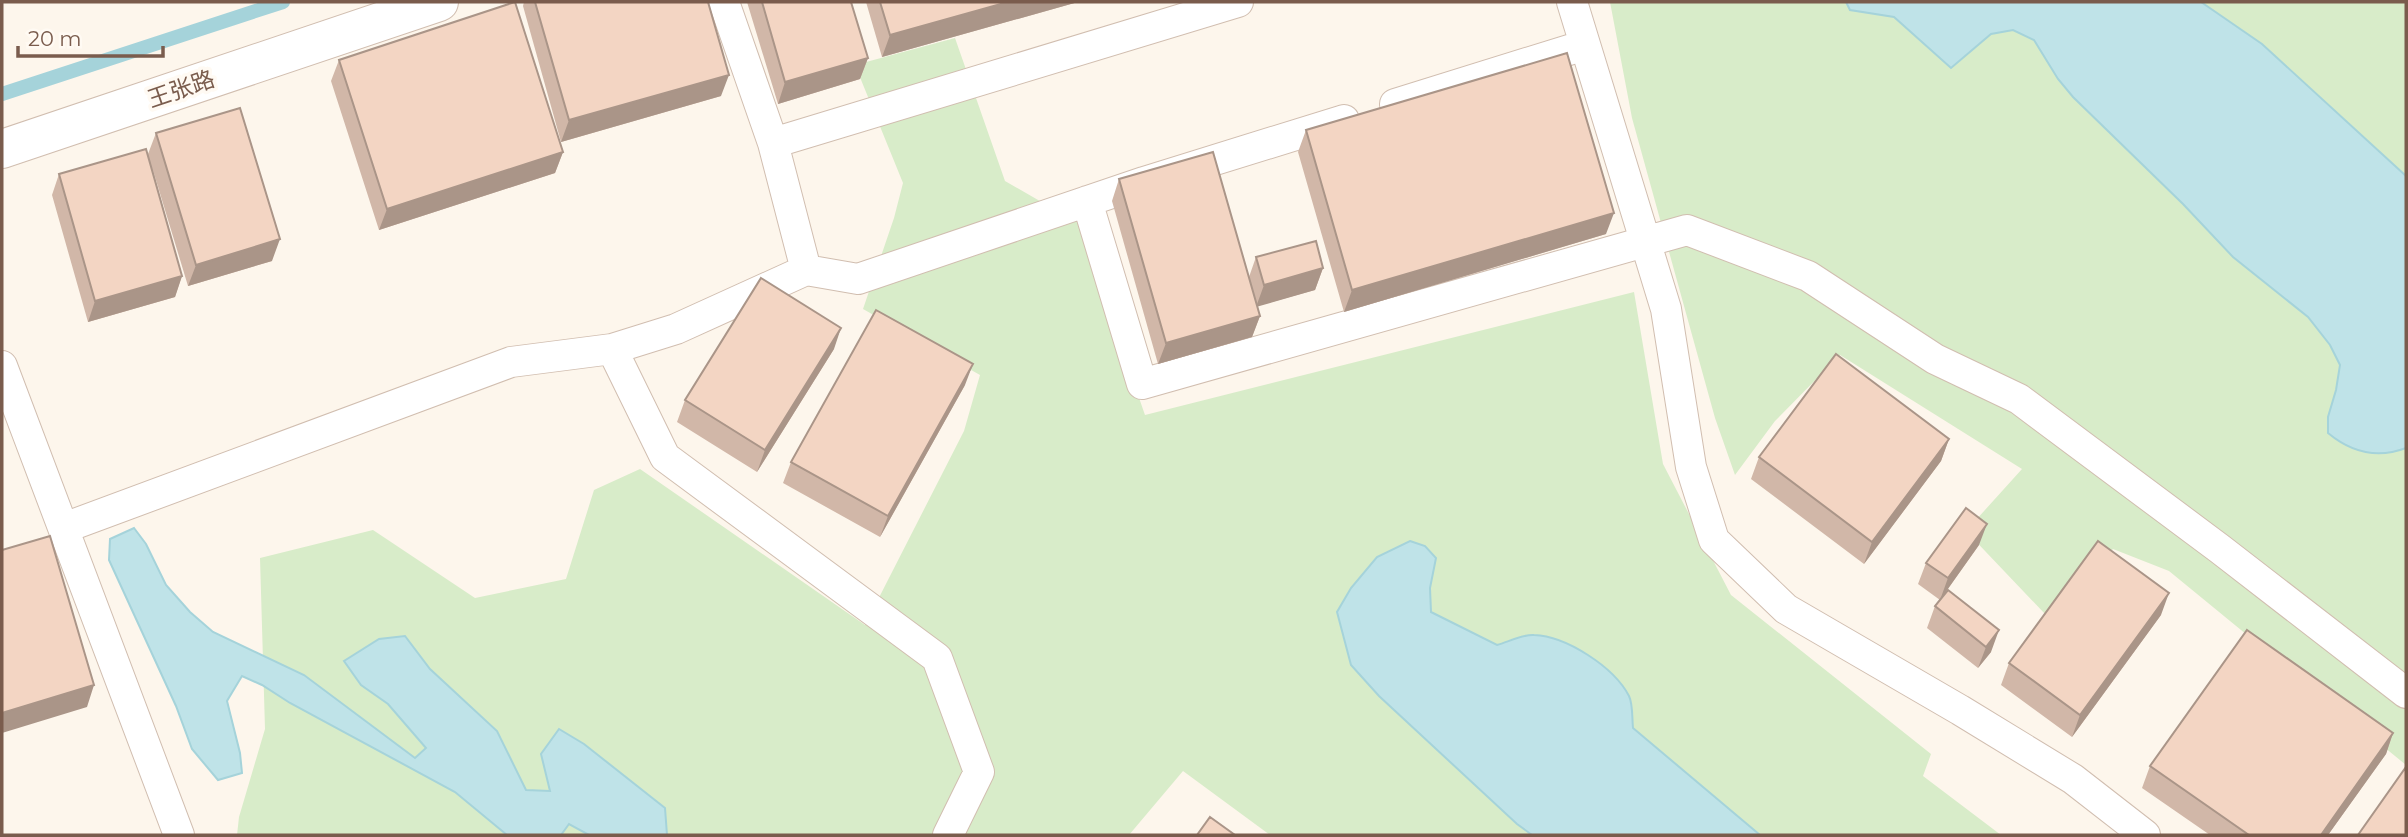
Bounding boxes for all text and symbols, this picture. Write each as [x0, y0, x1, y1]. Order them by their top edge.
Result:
scale bar [18, 14, 163, 58]
text: 20 m [28, 26, 82, 51]
street label: 王张路 [144, 65, 218, 113]

